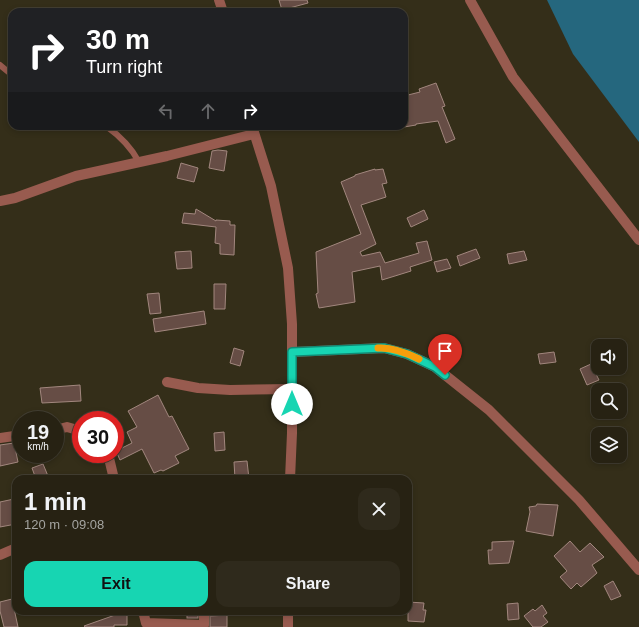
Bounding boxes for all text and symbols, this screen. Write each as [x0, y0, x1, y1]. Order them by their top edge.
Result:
icon: right [20, 24, 72, 76]
text: 30 m [86, 24, 150, 55]
text: Turn right [86, 57, 162, 77]
icon: left [155, 100, 177, 122]
icon: ahead [197, 100, 219, 122]
icon: right [239, 100, 261, 122]
pin [428, 334, 462, 375]
map controls [591, 339, 627, 463]
button: sound [591, 339, 627, 375]
icon: arrive [434, 340, 456, 362]
position arrow [271, 383, 313, 425]
button: search [591, 383, 627, 419]
speed limit sign: 30 [72, 411, 124, 463]
text: 19 [27, 421, 49, 443]
button: layers [591, 427, 627, 463]
text: km/h [27, 441, 49, 452]
text: 1 min [24, 488, 87, 515]
button: close [358, 488, 400, 530]
text: 120 m · 09:08 [24, 517, 104, 532]
button: Exit [24, 561, 208, 607]
button: Share [216, 561, 400, 607]

